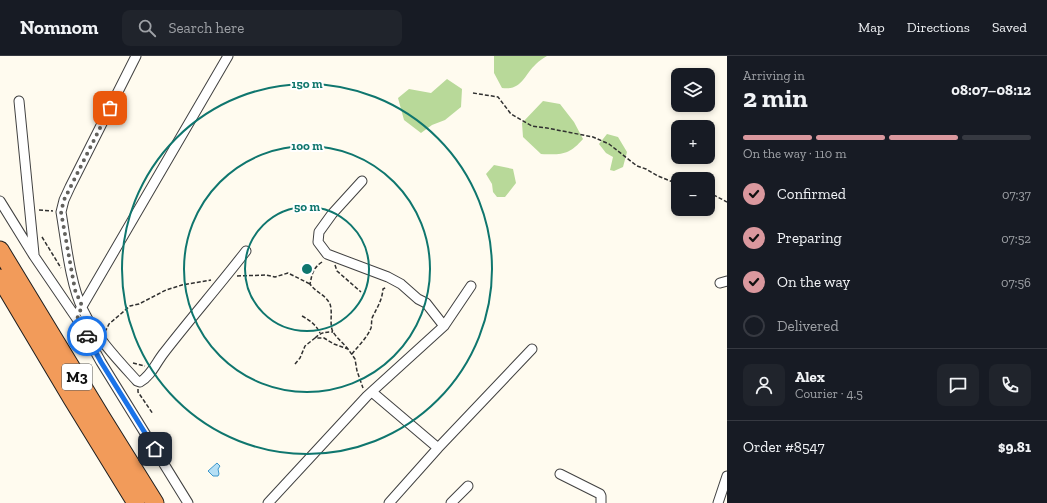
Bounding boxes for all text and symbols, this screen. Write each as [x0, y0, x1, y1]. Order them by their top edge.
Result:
search box [122, 10, 402, 46]
text: Nomnom [20, 16, 98, 39]
icon: search [136, 17, 158, 39]
text: Search here [168, 19, 244, 37]
text: Map [858, 19, 885, 36]
text: Directions [907, 19, 970, 36]
text: Saved [992, 19, 1027, 36]
map controls [671, 68, 715, 216]
button: layers [671, 68, 715, 112]
text: Arriving in [743, 68, 805, 83]
text: 150 m [292, 77, 323, 91]
text: 08:07–08:12 [951, 81, 1031, 99]
text: 2 min [743, 82, 808, 114]
pin [93, 91, 127, 125]
icon: bag [99, 97, 121, 119]
button: + [671, 120, 715, 164]
text: 100 m [291, 139, 323, 153]
text: On the way · 110 m [743, 146, 846, 161]
button: − [671, 172, 715, 216]
icon: check [743, 183, 765, 205]
text: Confirmed [777, 185, 846, 203]
text: 07:37 [1002, 187, 1031, 202]
text: 50 m [294, 200, 320, 214]
icon: check [743, 227, 765, 249]
text: Preparing [777, 229, 842, 247]
text: 07:52 [1001, 231, 1031, 246]
centre of rings [300, 262, 314, 276]
icon: check [743, 271, 765, 293]
text: On the way [777, 273, 850, 291]
text: 07:56 [1001, 275, 1031, 290]
courier [67, 316, 107, 356]
text: Delivered [777, 317, 839, 335]
icon: car [76, 325, 98, 347]
road number: M3 [62, 364, 92, 390]
button: person [743, 364, 785, 406]
button: chat [937, 364, 979, 406]
button: phone [989, 364, 1031, 406]
text: Alex [795, 368, 825, 386]
text: Courier · 4.5 [795, 386, 863, 401]
pin [138, 432, 172, 466]
icon: home [144, 438, 166, 460]
text: Order #8547 [743, 438, 825, 456]
text: $9.81 [998, 438, 1031, 456]

